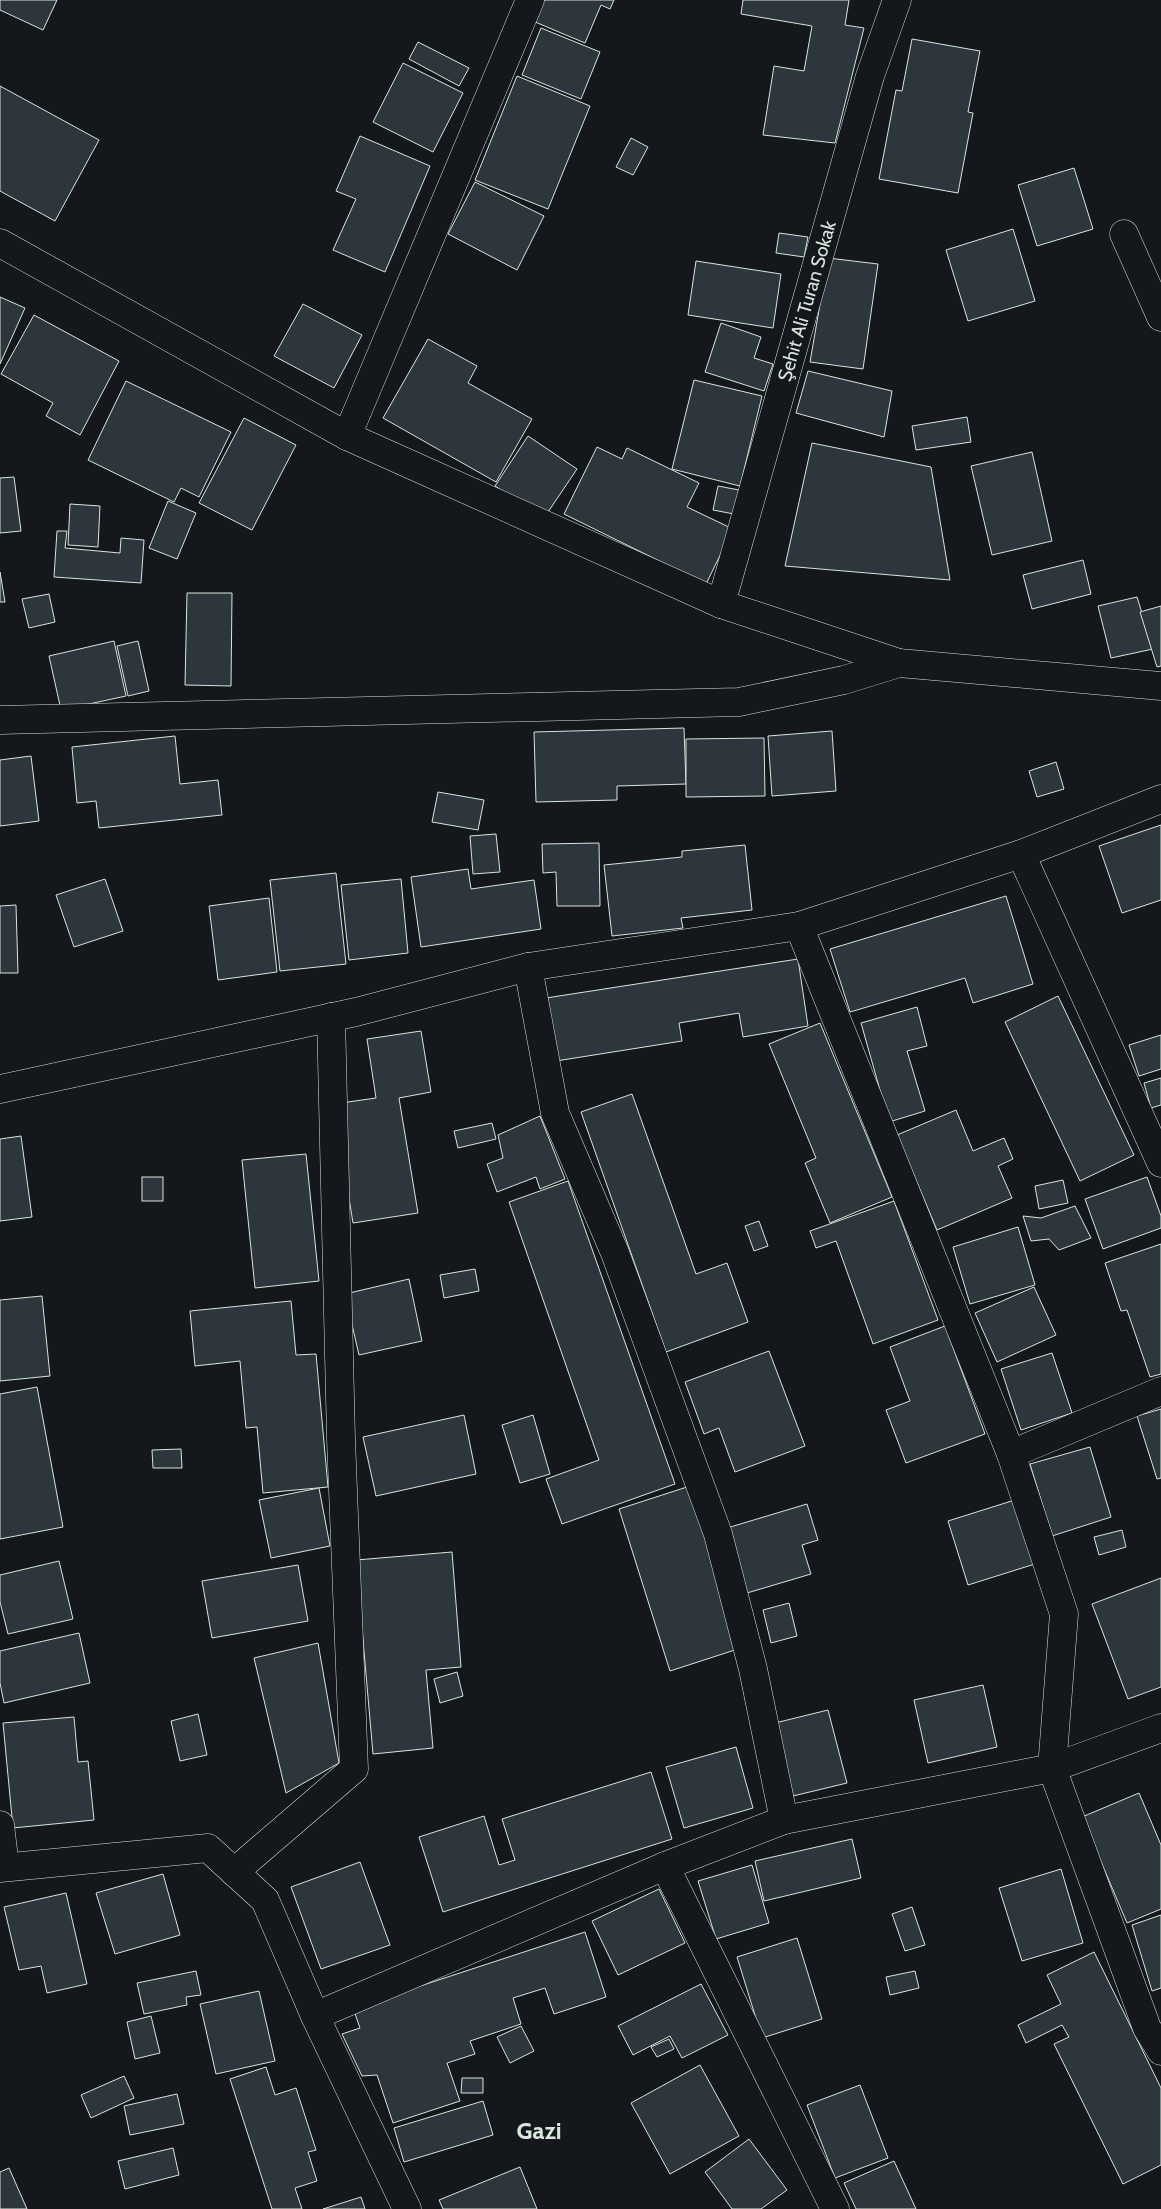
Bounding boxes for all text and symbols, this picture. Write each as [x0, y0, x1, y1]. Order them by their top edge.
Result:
street label: Şehit Ali Turan Sokak [773, 218, 841, 384]
district label: Gazi [517, 2116, 561, 2145]

